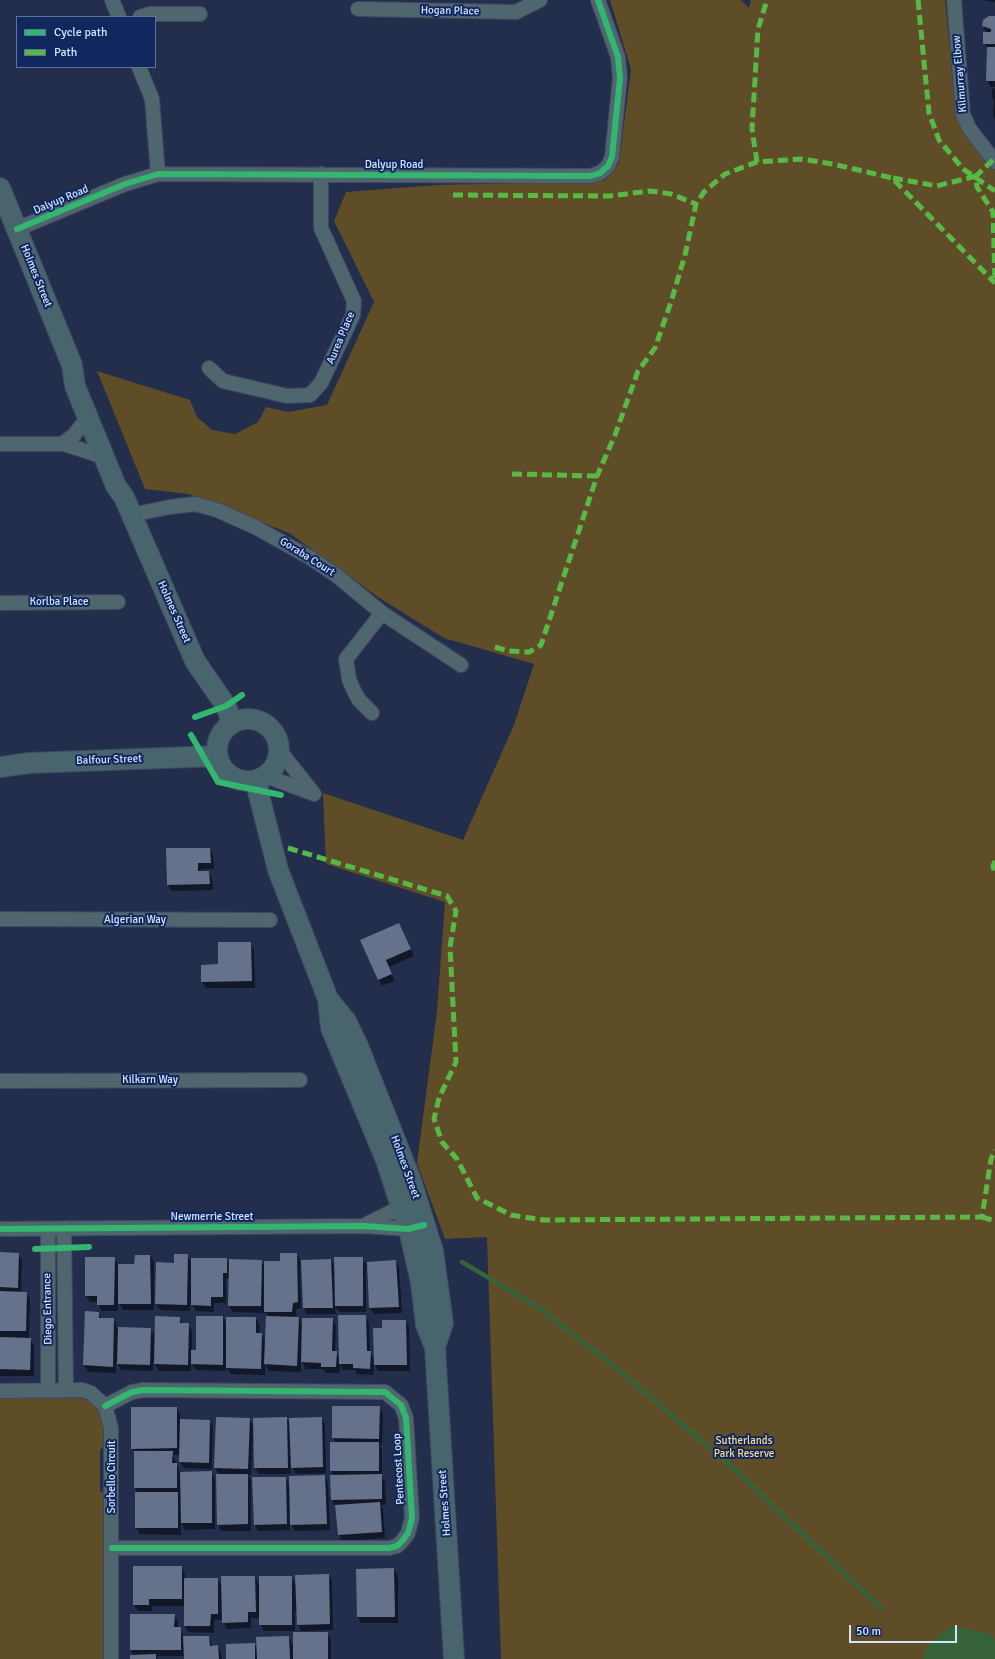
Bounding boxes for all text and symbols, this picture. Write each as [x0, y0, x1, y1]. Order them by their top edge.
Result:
street label: Hogan Place [421, 4, 479, 18]
legend [16, 16, 156, 68]
text: Cycle path [54, 25, 107, 40]
street label: Kilmurray Elbow [950, 35, 970, 113]
text: Path [54, 45, 77, 60]
street label: Dalyup Road [365, 158, 423, 172]
street label: Dalyup Road [31, 182, 91, 218]
street label: Holmes Street [17, 243, 55, 309]
street label: Aurea Place [324, 310, 358, 366]
street label: Goraba Court [277, 535, 337, 579]
street label: Holmes Street [154, 579, 194, 645]
street label: Korlba Place [30, 595, 88, 609]
street label: Balfour Street [76, 752, 142, 768]
street label: Algerian Way [104, 913, 166, 927]
street label: Kilkarn Way [122, 1073, 178, 1087]
street label: Holmes Street [387, 1133, 423, 1201]
street label: Newmerrie Street [171, 1210, 253, 1224]
street label: Diego Entrance [41, 1273, 55, 1345]
street label: Pentecost Loop [391, 1433, 407, 1505]
park label: Sutherlands Park Reserve [714, 1434, 774, 1460]
street label: Sorbello Circuit [105, 1441, 119, 1513]
street label: Holmes Street [436, 1469, 454, 1537]
scale bar [851, 1617, 959, 1643]
text: 50 m [856, 1624, 881, 1639]

